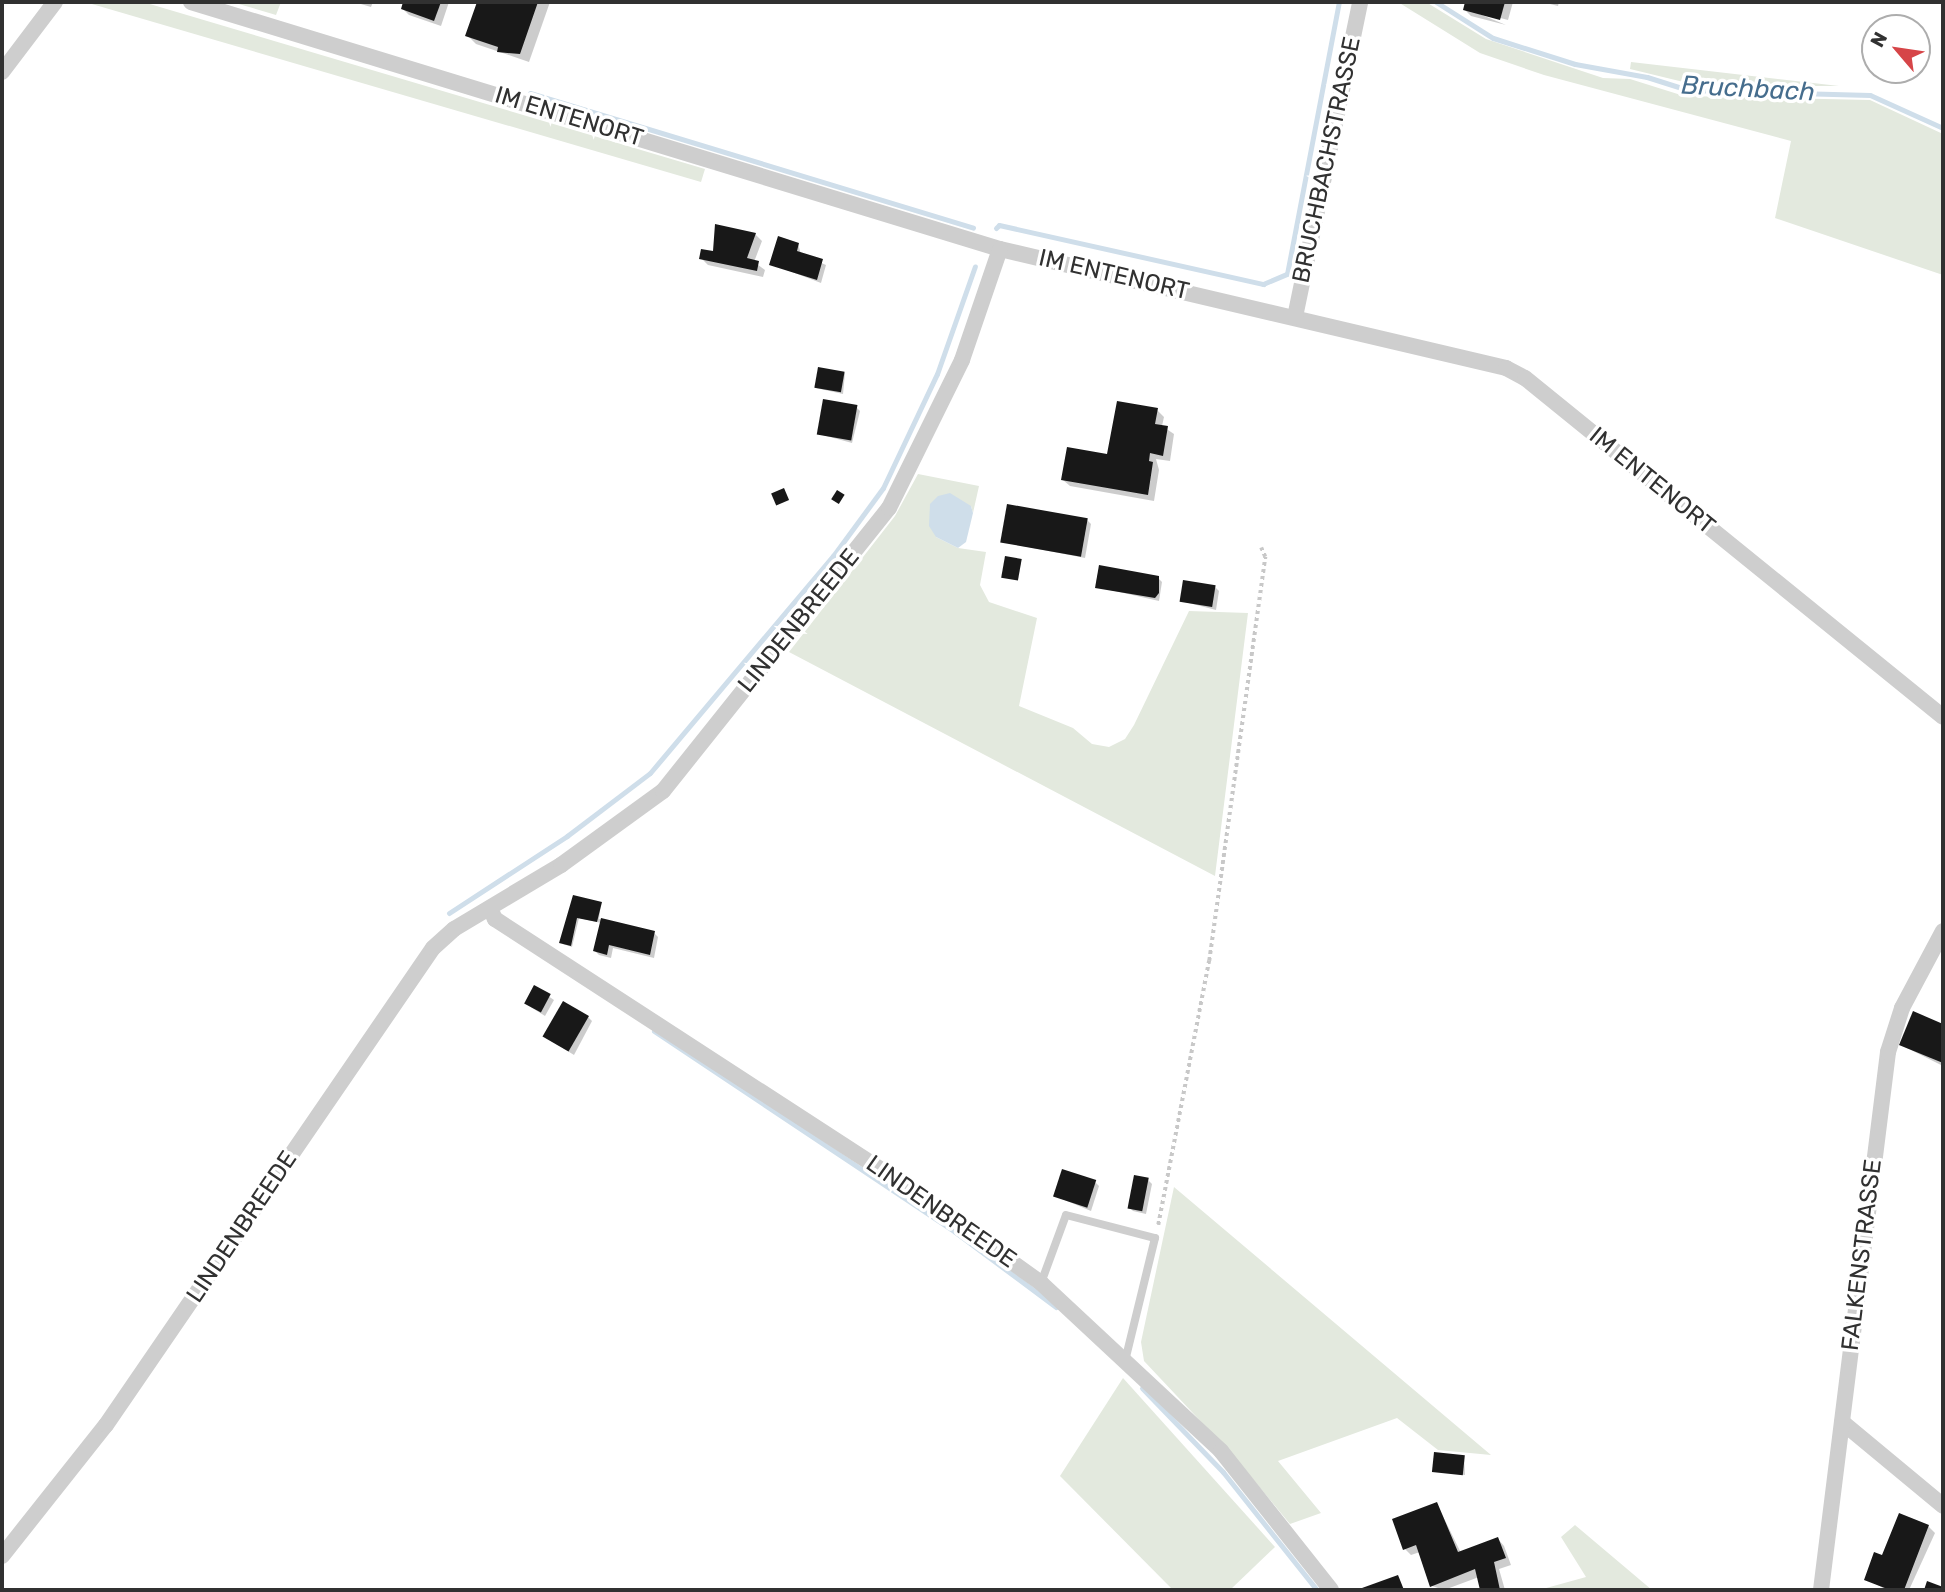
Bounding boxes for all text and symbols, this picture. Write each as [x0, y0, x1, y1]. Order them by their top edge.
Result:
north arrow [1861, 14, 1931, 84]
text: N [1866, 28, 1892, 51]
street label: BRUCHBACHSTRASSE [1287, 34, 1367, 286]
water label: Bruchbach [1680, 70, 1816, 108]
street label: IM ENTENORT [491, 81, 647, 153]
street label: IM ENTENORT [1036, 244, 1192, 306]
street label: IM ENTENORT [1583, 422, 1721, 540]
street label: LINDENBREEDE [732, 543, 866, 699]
street label: LINDENBREEDE [181, 1146, 303, 1308]
street label: LINDENBREEDE [860, 1150, 1022, 1274]
street label: FALKENSTRASSE [1836, 1158, 1888, 1352]

